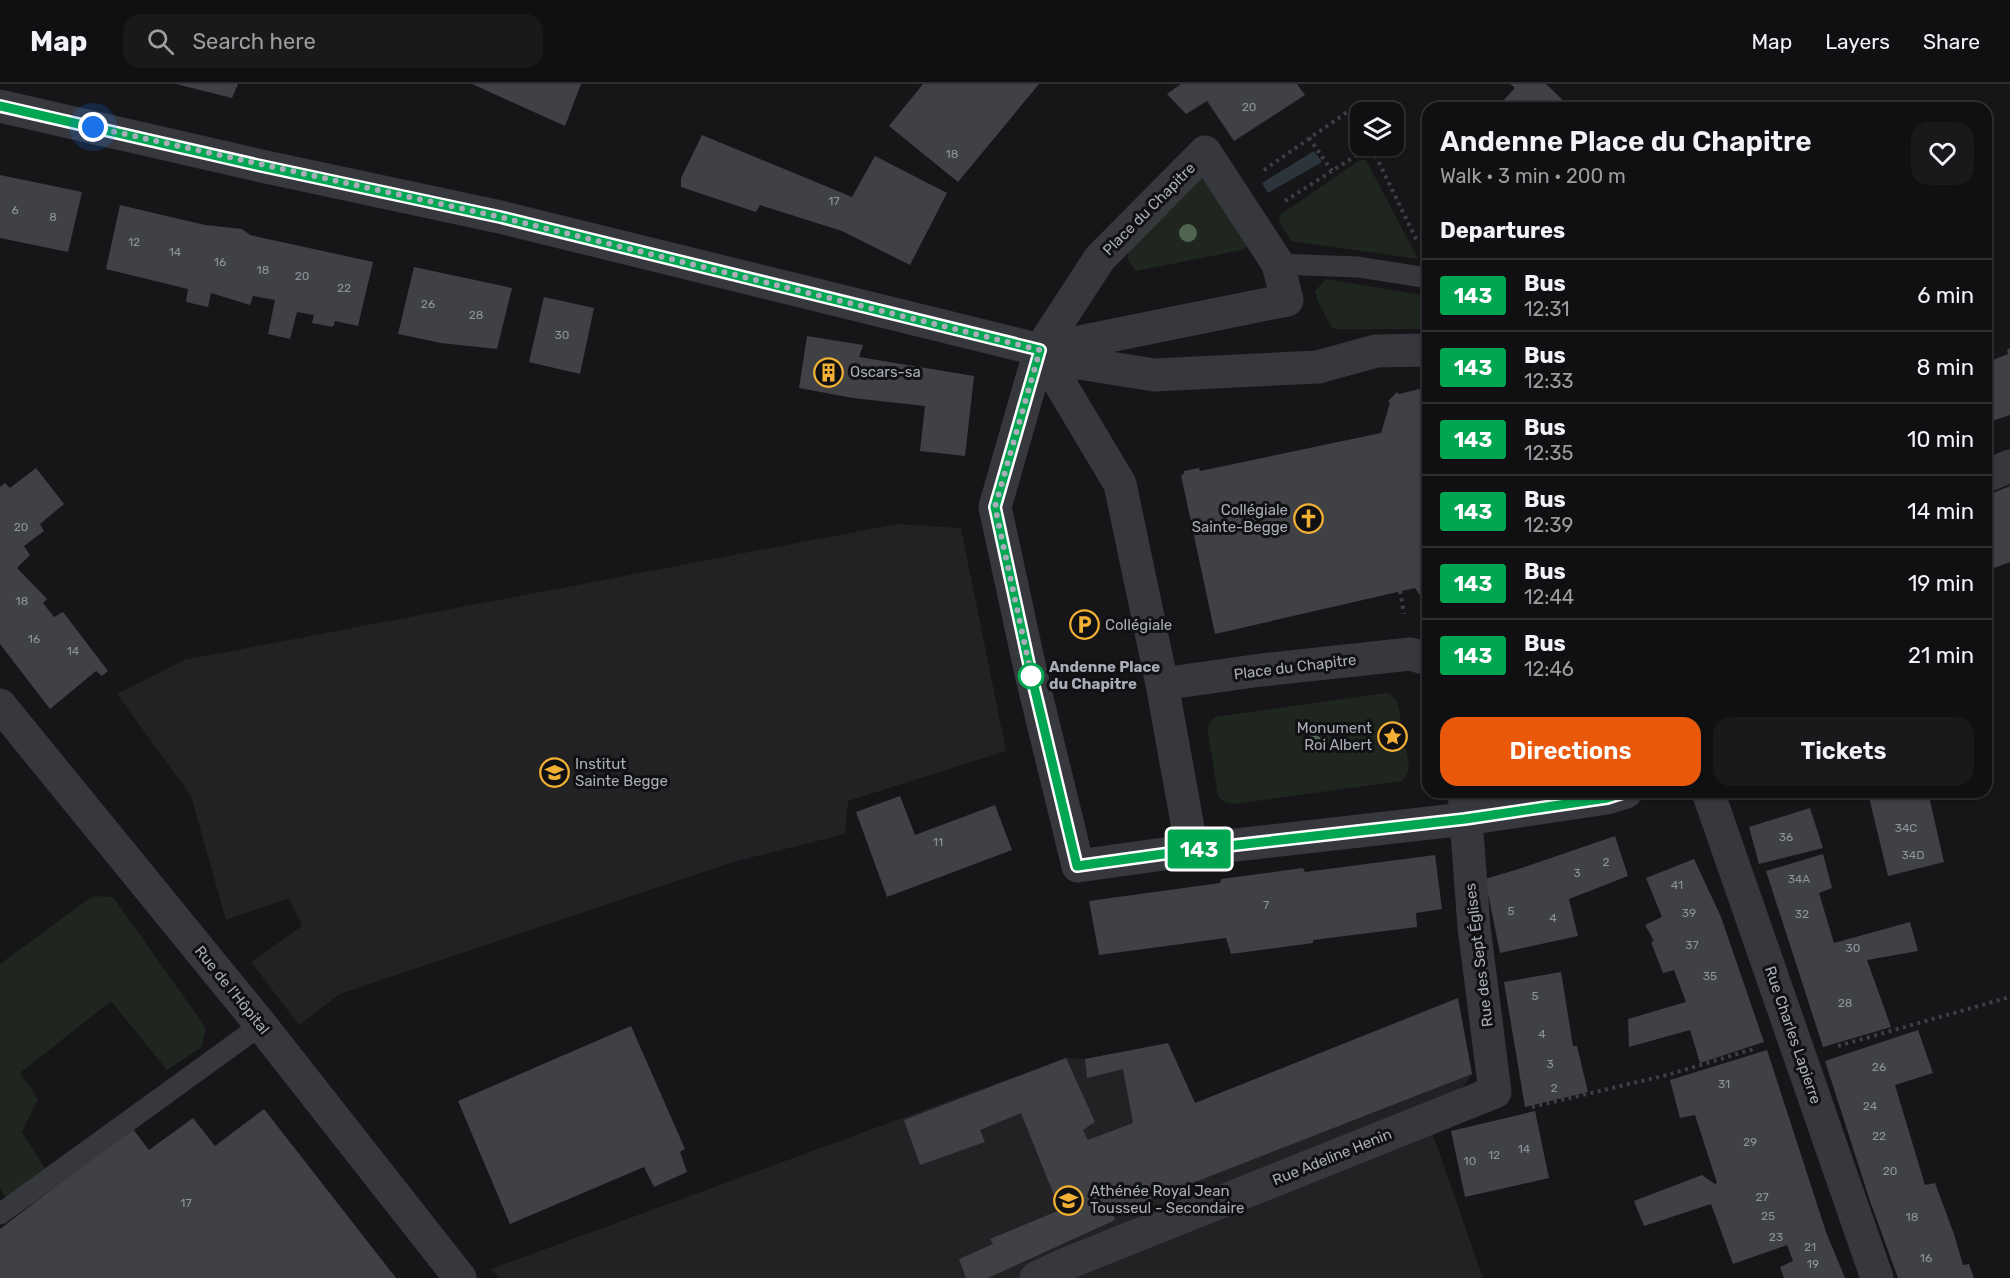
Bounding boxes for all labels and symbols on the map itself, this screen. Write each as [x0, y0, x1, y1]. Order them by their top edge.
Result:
house number: 20 [1242, 100, 1256, 114]
your location [78, 112, 108, 142]
house number: 18 [946, 147, 958, 161]
street label: Place du Chapitre [1099, 159, 1199, 259]
house number: 17 [828, 194, 840, 208]
house number: 6 [11, 203, 19, 217]
house number: 8 [49, 210, 57, 224]
house number: 12 [128, 235, 140, 249]
house number: 14 [169, 245, 182, 259]
house number: 16 [214, 255, 226, 269]
house number: 18 [257, 263, 269, 277]
house number: 20 [295, 269, 309, 283]
house number: 22 [337, 281, 351, 295]
house number: 26 [421, 297, 435, 311]
house number: 28 [469, 308, 483, 322]
house number: 30 [555, 328, 569, 342]
building icon: Oscars-sa [813, 356, 845, 388]
place label: Oscars-sa [850, 363, 921, 381]
place label: Collégiale Sainte-Begge [1192, 501, 1288, 536]
church icon: Collégiale Sainte-Begge [1293, 503, 1325, 535]
house number: 20 [14, 520, 28, 534]
house number: 18 [16, 594, 28, 608]
parking icon: Collégiale [1068, 609, 1100, 641]
place label: Collégiale [1105, 616, 1172, 634]
house number: 16 [28, 632, 40, 646]
house number: 14 [67, 644, 80, 658]
street label: Place du Chapitre [1233, 651, 1357, 683]
place label: Andenne Place du Chapitre [1049, 658, 1160, 693]
marker: Andenne Place du Chapitre [1018, 663, 1044, 689]
place label: Monument Roi Albert [1297, 719, 1372, 754]
place icon: Monument Roi Albert [1377, 721, 1409, 753]
place label: Institut Sainte Begge [575, 755, 668, 790]
school or university icon: Institut Sainte Begge [538, 757, 570, 789]
house number: 34C [1895, 821, 1917, 835]
line badge: 143 [1164, 830, 1234, 868]
house number: 36 [1779, 830, 1793, 844]
house number: 11 [933, 835, 943, 849]
house number: 34D [1902, 848, 1924, 862]
house number: 2 [1602, 855, 1610, 869]
house number: 3 [1573, 866, 1581, 880]
house number: 34A [1788, 872, 1810, 886]
house number: 41 [1671, 878, 1683, 892]
street label: Rue des Sept Églises [1461, 882, 1497, 1028]
house number: 7 [1263, 898, 1269, 912]
house number: 5 [1507, 904, 1515, 918]
house number: 39 [1682, 906, 1696, 920]
house number: 32 [1795, 907, 1809, 921]
house number: 4 [1549, 911, 1557, 925]
house number: 37 [1685, 938, 1699, 952]
house number: 30 [1846, 941, 1860, 955]
street label: Rue de l'Hôpital [191, 942, 273, 1038]
street label: Rue Charles Lapierre [1761, 964, 1825, 1106]
house number: 35 [1703, 969, 1717, 983]
house number: 5 [1531, 989, 1539, 1003]
house number: 28 [1838, 996, 1852, 1010]
house number: 4 [1538, 1027, 1546, 1041]
house number: 3 [1546, 1057, 1554, 1071]
house number: 26 [1872, 1060, 1886, 1074]
house number: 31 [1718, 1077, 1730, 1091]
house number: 2 [1550, 1081, 1558, 1095]
house number: 24 [1863, 1099, 1878, 1113]
street label: Rue Adeline Henin [1270, 1125, 1394, 1189]
house number: 22 [1872, 1129, 1886, 1143]
house number: 29 [1743, 1135, 1757, 1149]
house number: 14 [1518, 1142, 1531, 1156]
house number: 12 [1488, 1148, 1500, 1162]
house number: 10 [1464, 1154, 1476, 1168]
house number: 20 [1883, 1164, 1897, 1178]
place label: Athénée Royal Jean Tousseul - Secondaire [1090, 1182, 1244, 1217]
school or university icon: Athénée Royal Jean Tousseul - Secondaire [1053, 1184, 1085, 1216]
house number: 27 [1755, 1190, 1769, 1204]
house number: 17 [180, 1196, 192, 1210]
house number: 25 [1761, 1209, 1775, 1223]
house number: 18 [1906, 1210, 1918, 1224]
house number: 23 [1769, 1230, 1783, 1244]
house number: 21 [1804, 1240, 1816, 1254]
house number: 16 [1920, 1251, 1932, 1265]
house number: 19 [1807, 1257, 1819, 1271]

